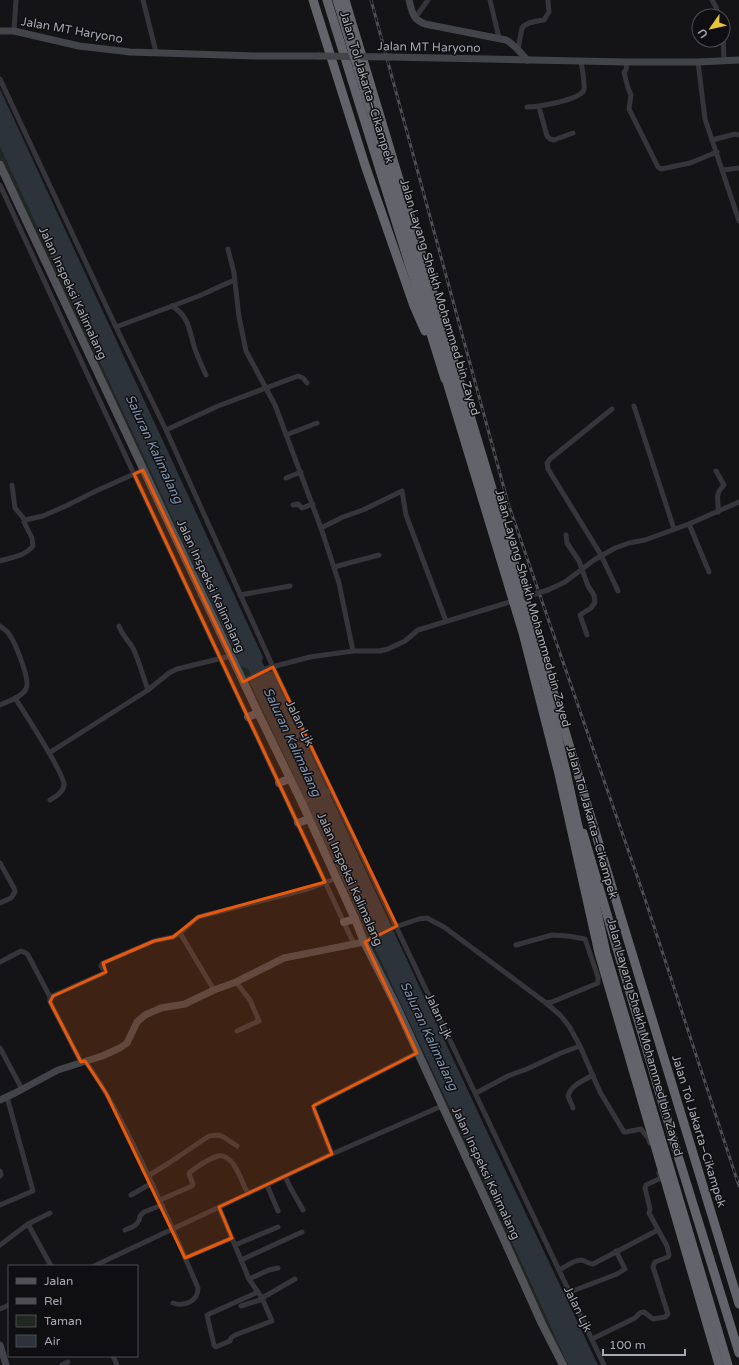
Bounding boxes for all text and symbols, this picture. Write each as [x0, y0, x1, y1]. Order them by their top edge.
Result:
north arrow [691, 8, 731, 48]
street label: Jalan Tol Jakarta–Cikampek [337, 9, 397, 165]
street label: Jalan MT Haryono [20, 14, 124, 46]
text: U [695, 26, 711, 40]
street label: Jalan MT Haryono [377, 39, 481, 55]
street label: Jalan Layang Sheikh Mohammed bin Zayed [397, 177, 483, 417]
street label: Jalan Inspeksi Kalimalang [36, 224, 110, 362]
water label: Saluran Kalimalang [122, 392, 187, 507]
street label: Jalan Layang Sheikh Mohammed bin Zayed [492, 487, 574, 729]
street label: Jalan Inspeksi Kalimalang [174, 517, 248, 655]
water label: Saluran Kalimalang [260, 685, 325, 800]
street label: Jalan Ljk [283, 698, 317, 748]
street label: Jalan Tol Jakarta–Cikampek [563, 744, 621, 901]
street label: Jalan Inspeksi Kalimalang [314, 810, 386, 948]
street label: Jalan Layang Sheikh Mohammed bin Zayed [604, 916, 686, 1158]
water label: Saluran Kalimalang [397, 979, 462, 1094]
street label: Jalan Ljk [422, 991, 456, 1042]
street label: Jalan Tol Jakarta–Cikampek [669, 1053, 729, 1209]
street label: Jalan Inspeksi Kalimalang [449, 1104, 523, 1242]
legend [8, 1265, 138, 1357]
text: Jalan [44, 1274, 73, 1288]
street label: Jalan Ljk [561, 1284, 595, 1334]
text: Rel [44, 1294, 62, 1308]
text: Taman [44, 1314, 82, 1328]
scale bar [603, 1331, 685, 1357]
text: Air [44, 1334, 61, 1348]
text: 100 m [609, 1338, 646, 1352]

